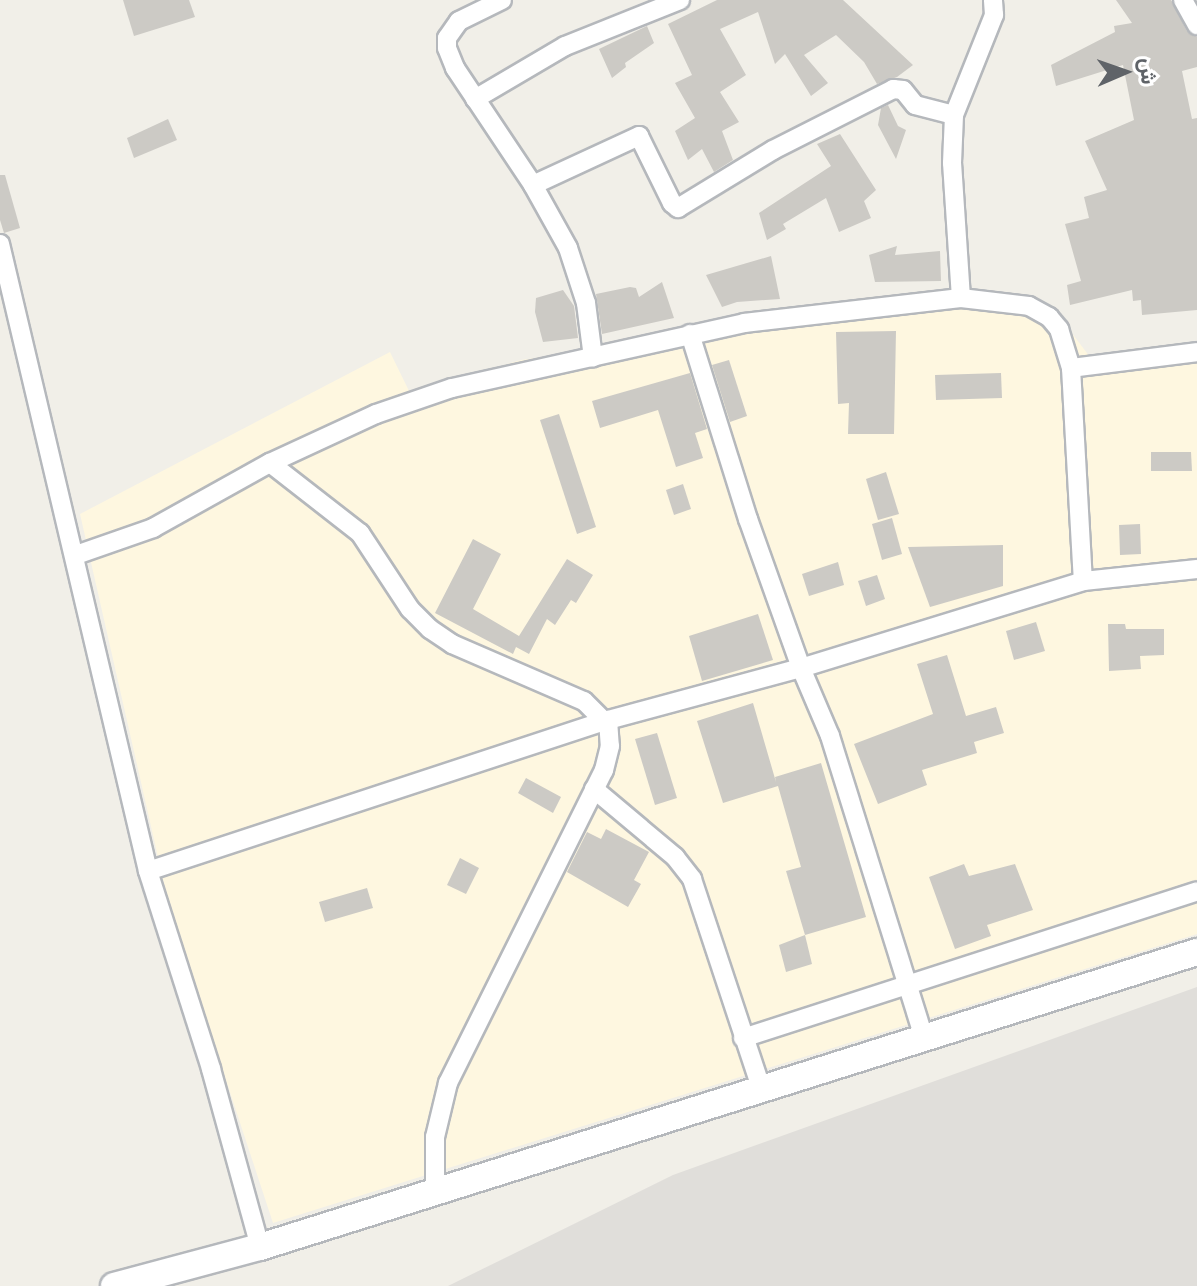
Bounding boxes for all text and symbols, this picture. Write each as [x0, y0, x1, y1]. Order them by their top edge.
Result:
north arrow [1085, 32, 1165, 112]
text: ش [1136, 57, 1162, 85]

